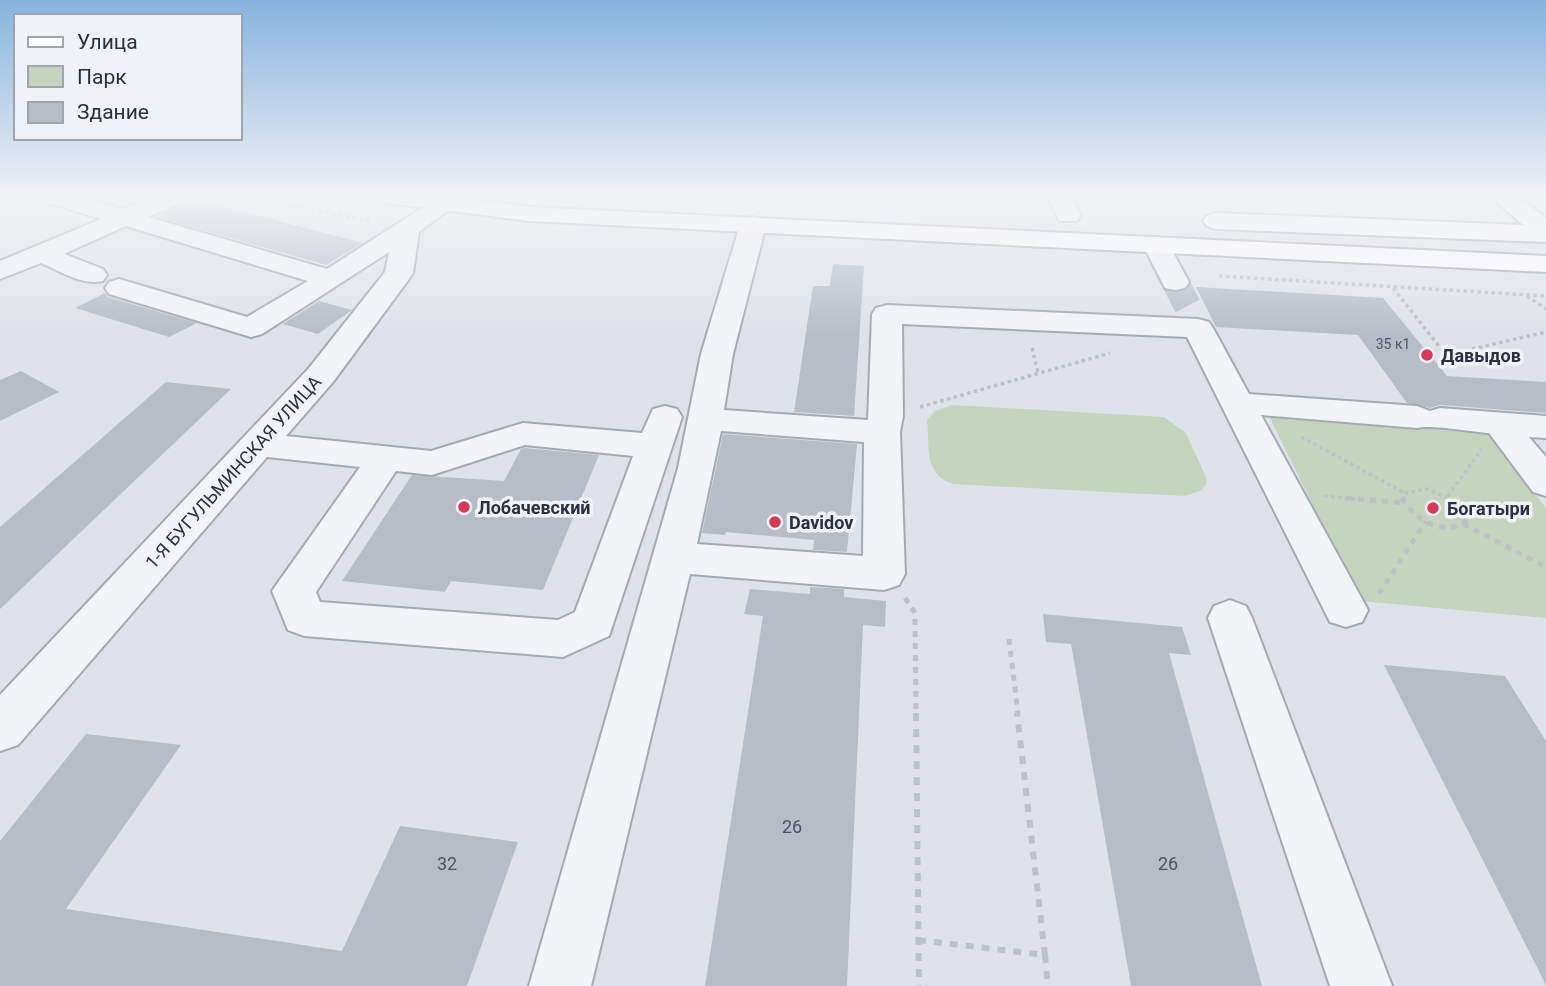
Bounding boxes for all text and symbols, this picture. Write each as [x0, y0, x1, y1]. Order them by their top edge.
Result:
legend [14, 14, 242, 140]
text: Улица [77, 30, 138, 54]
text: Парк [77, 65, 127, 89]
text: Здание [77, 100, 149, 124]
house number: 35 к1 [1376, 336, 1410, 352]
place label: Давыдов [1441, 345, 1521, 366]
marker: Давыдов [1419, 347, 1435, 363]
street label: 1-Я БУГУЛЬМИНСКАЯ УЛИЦА [141, 371, 325, 573]
place label: Лобачевский [478, 497, 591, 518]
place label: Богатыри [1447, 498, 1530, 519]
marker: Лобачевский [456, 499, 472, 515]
marker: Богатыри [1425, 500, 1441, 516]
place label: Davidov [789, 512, 853, 533]
marker: Davidov [767, 514, 783, 530]
house number: 26 [782, 816, 802, 837]
house number: 32 [437, 853, 457, 874]
house number: 26 [1158, 853, 1178, 874]

